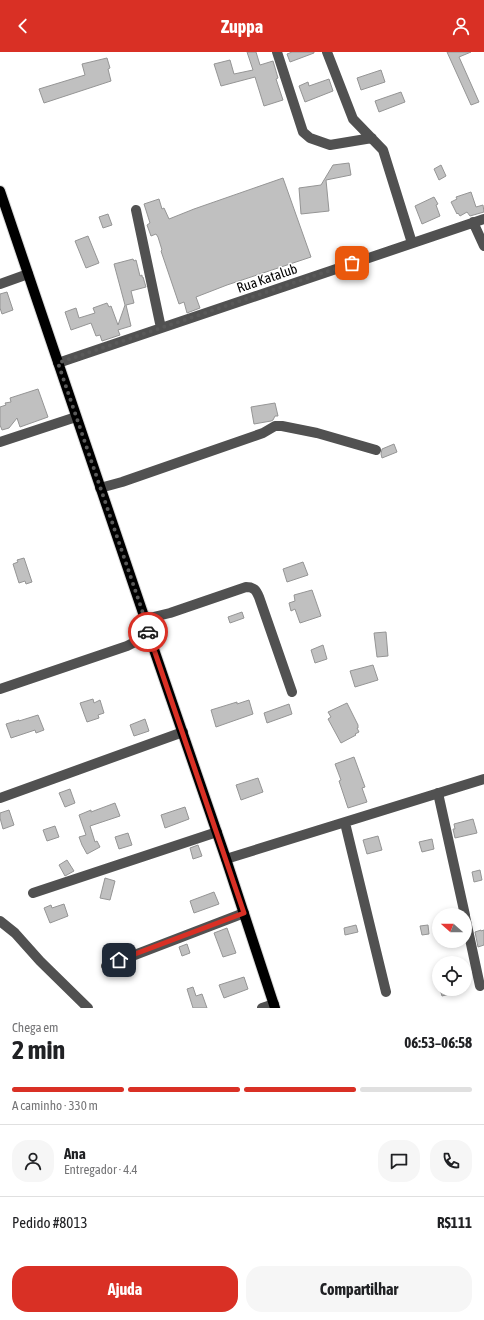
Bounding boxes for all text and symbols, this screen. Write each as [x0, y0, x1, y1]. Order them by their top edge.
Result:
icon: back [12, 15, 34, 37]
icon: person [450, 15, 472, 37]
text: Zuppa [221, 16, 263, 37]
pin [335, 246, 369, 280]
icon: bag [341, 252, 363, 274]
street label: Rua Katalub [235, 260, 300, 296]
courier [128, 612, 168, 652]
icon: car [137, 621, 159, 643]
north arrow [432, 908, 472, 948]
map controls [432, 908, 472, 996]
pin [102, 943, 136, 977]
icon: home [108, 949, 130, 971]
button: locate [432, 956, 472, 996]
text: Chega em [12, 1020, 58, 1035]
text: 06:53–06:58 [404, 1034, 472, 1051]
text: 2 min [12, 1035, 65, 1065]
text: A caminho · 330 m [12, 1098, 98, 1113]
button: person [12, 1140, 54, 1182]
button: chat [378, 1140, 420, 1182]
button: phone [430, 1140, 472, 1182]
text: Ana [64, 1145, 86, 1162]
text: Entregador · 4.4 [64, 1162, 138, 1177]
text: Pedido #8013 [12, 1214, 88, 1231]
text: R$111 [437, 1214, 472, 1231]
button: Ajuda [12, 1266, 238, 1312]
button: Compartilhar [246, 1266, 472, 1312]

